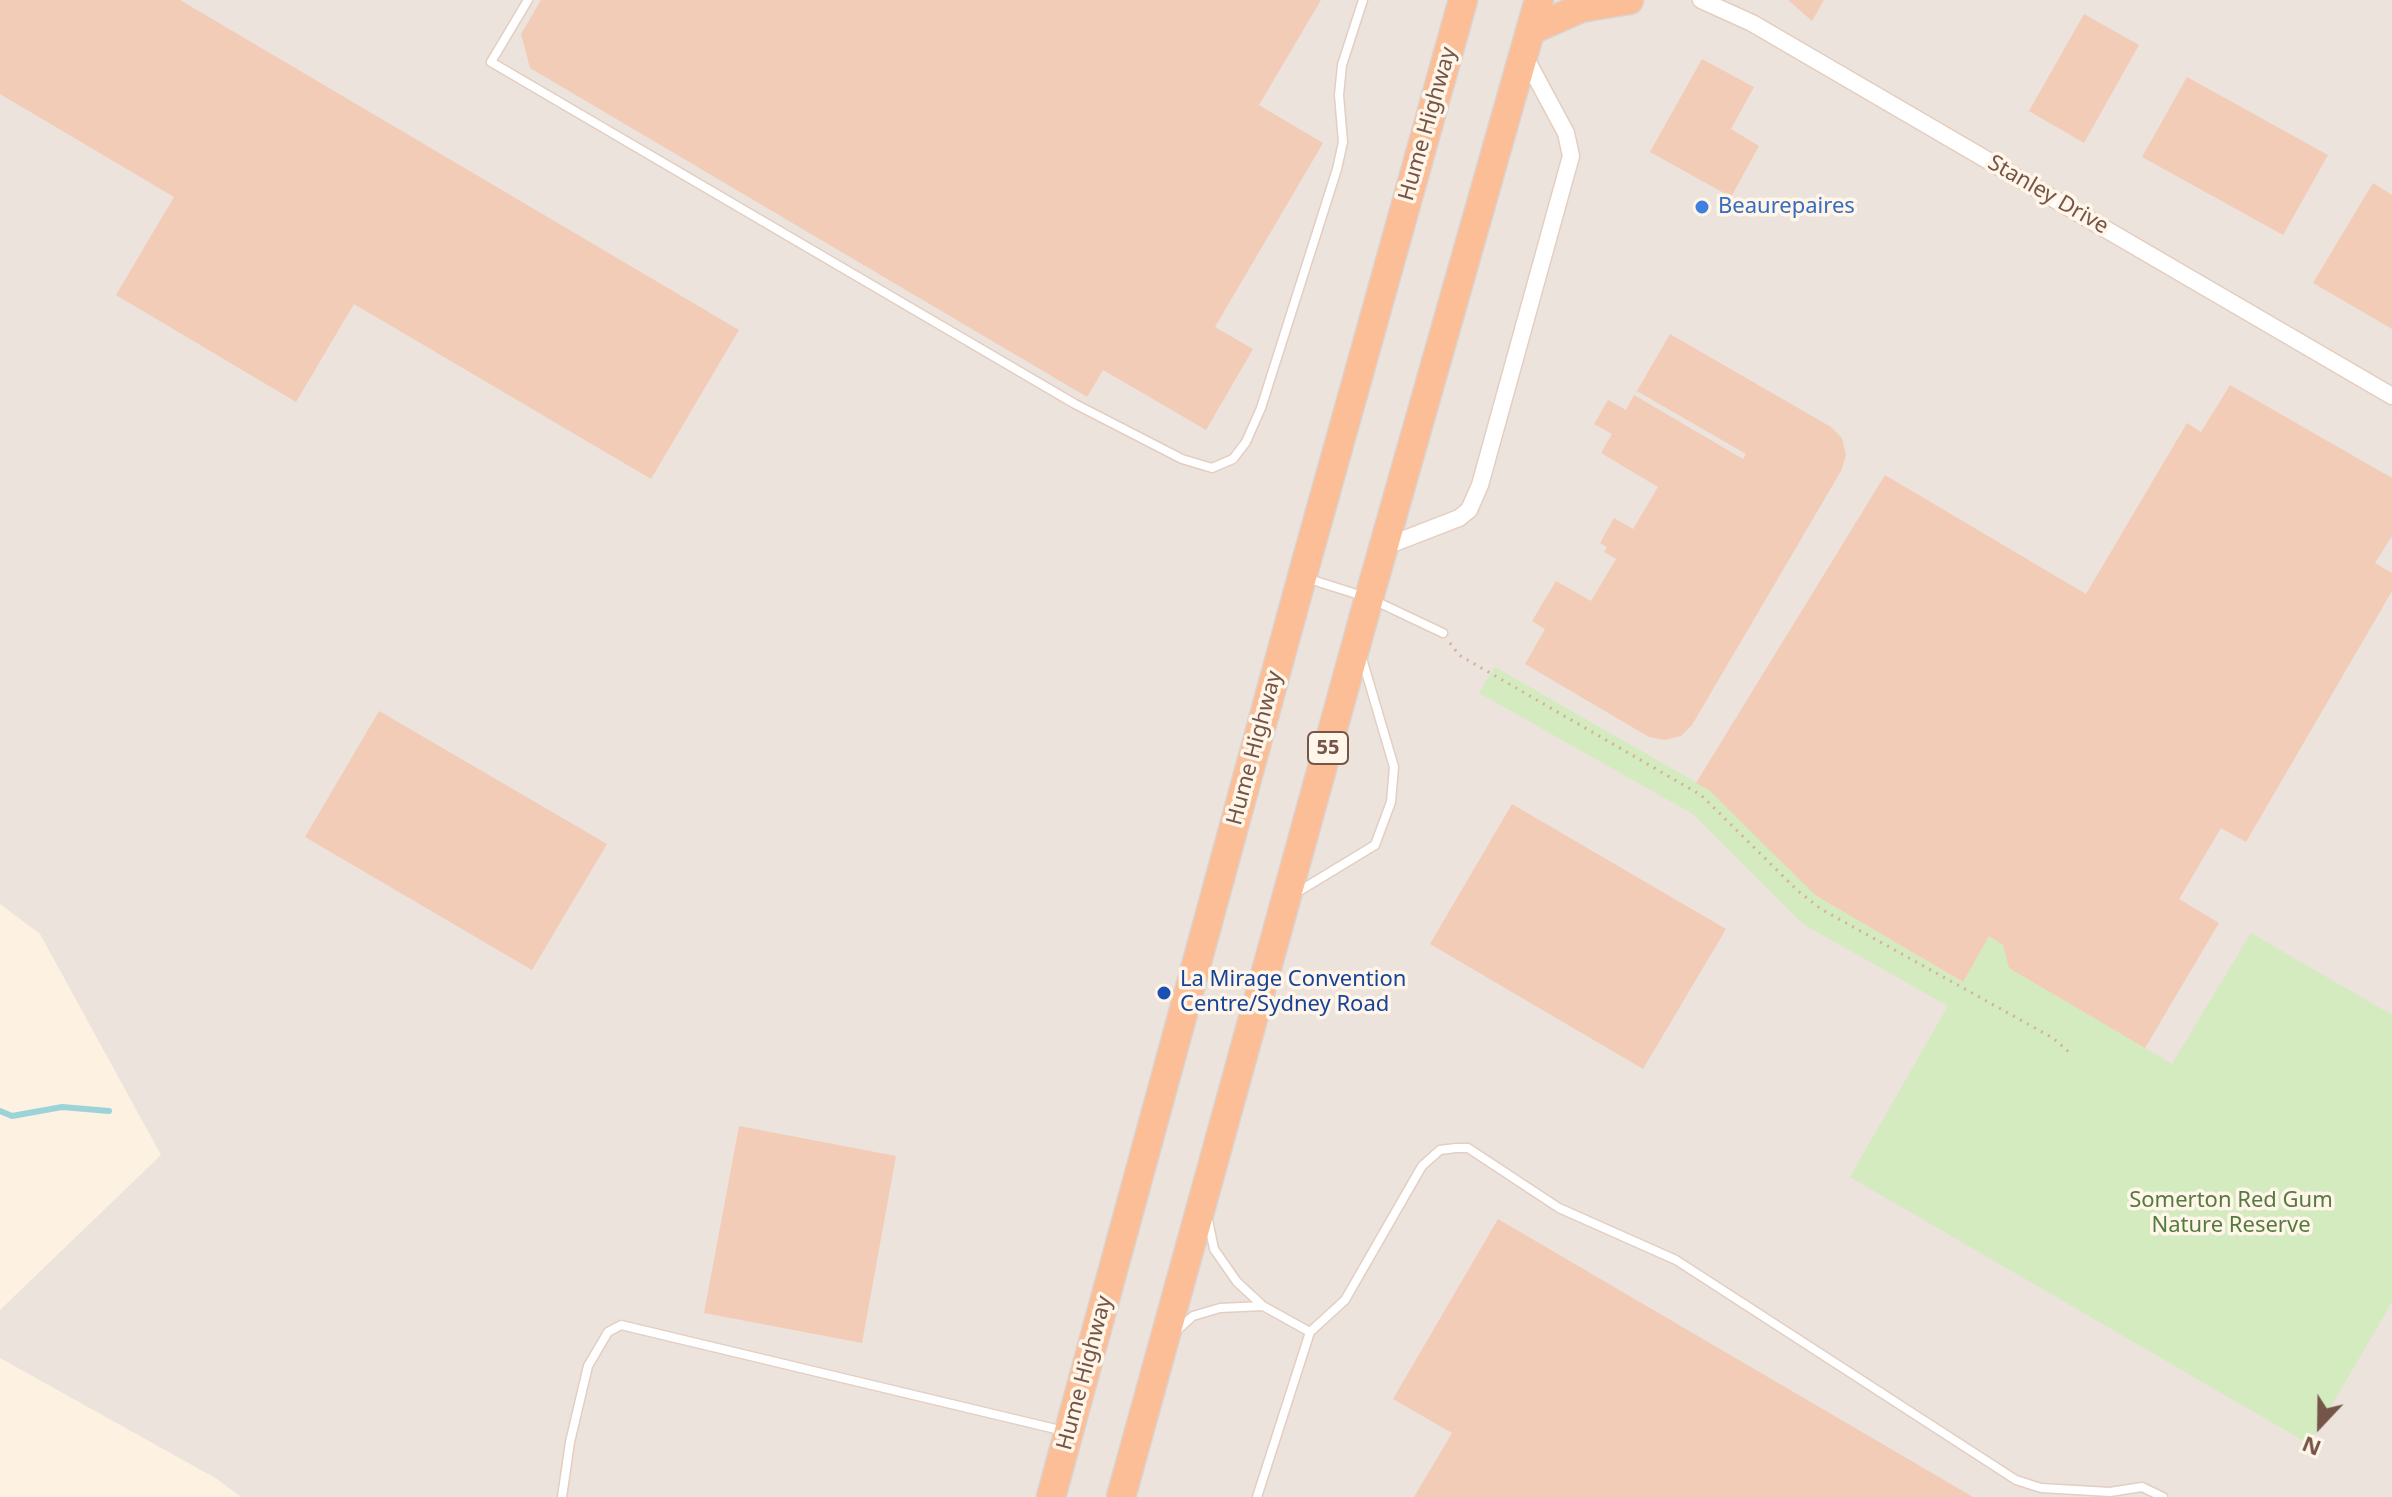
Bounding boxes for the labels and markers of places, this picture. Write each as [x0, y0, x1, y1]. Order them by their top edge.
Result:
place label: Beaurepaires [1718, 194, 1855, 220]
marker: Beaurepaires [1693, 198, 1711, 216]
place label: La Mirage Convention Centre/Sydney Road [1180, 967, 1406, 1018]
marker: La Mirage Convention Centre/Sydney Road [1155, 984, 1173, 1002]

